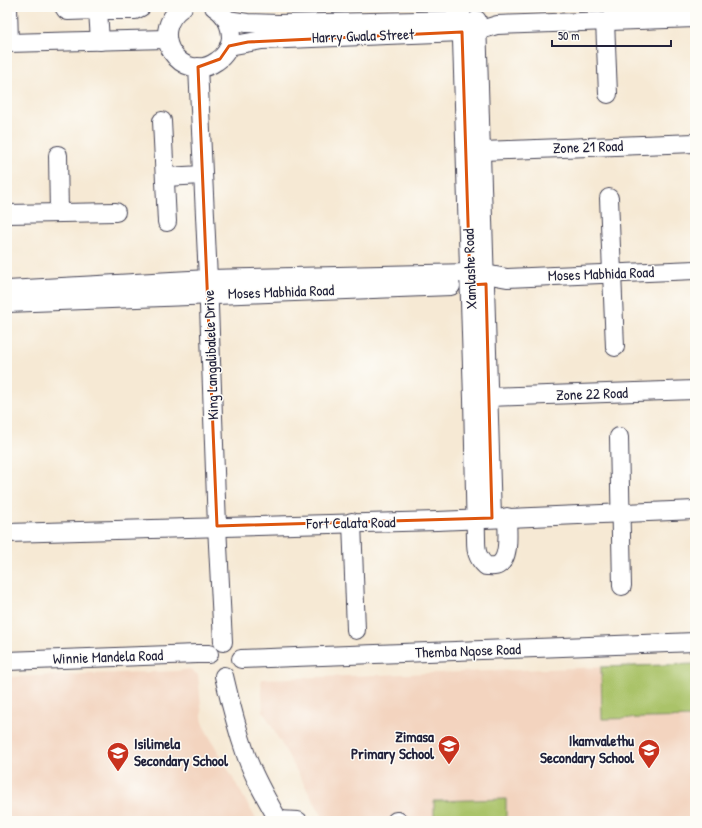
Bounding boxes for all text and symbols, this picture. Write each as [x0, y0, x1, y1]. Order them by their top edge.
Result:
scale bar [552, 22, 671, 48]
street label: Harry Gwala Street [311, 23, 415, 48]
text: 50 m [558, 27, 579, 44]
street label: Zone 21 Road [552, 135, 624, 158]
street label: Xamlashe Road [458, 228, 481, 310]
street label: Moses Mabhida Road [547, 261, 655, 286]
street label: Moses Mabhida Road [227, 279, 335, 304]
street label: King Langalibalele Drive [198, 290, 223, 420]
street label: Zone 22 Road [556, 382, 628, 405]
street label: Fort Calata Road [305, 511, 396, 534]
street label: Themba Nqose Road [415, 638, 521, 663]
street label: Winnie Mandela Road [53, 644, 164, 669]
place label: Zimasa Primary School [351, 726, 435, 765]
place label: Ikamvalethu Secondary School [540, 730, 635, 769]
place label: Isilimela Secondary School [134, 733, 229, 772]
school or university icon: Zimasa Primary School [436, 733, 462, 766]
school or university icon: Ikamvalethu Secondary School [636, 737, 662, 770]
school or university icon: Isilimela Secondary School [105, 740, 131, 773]

